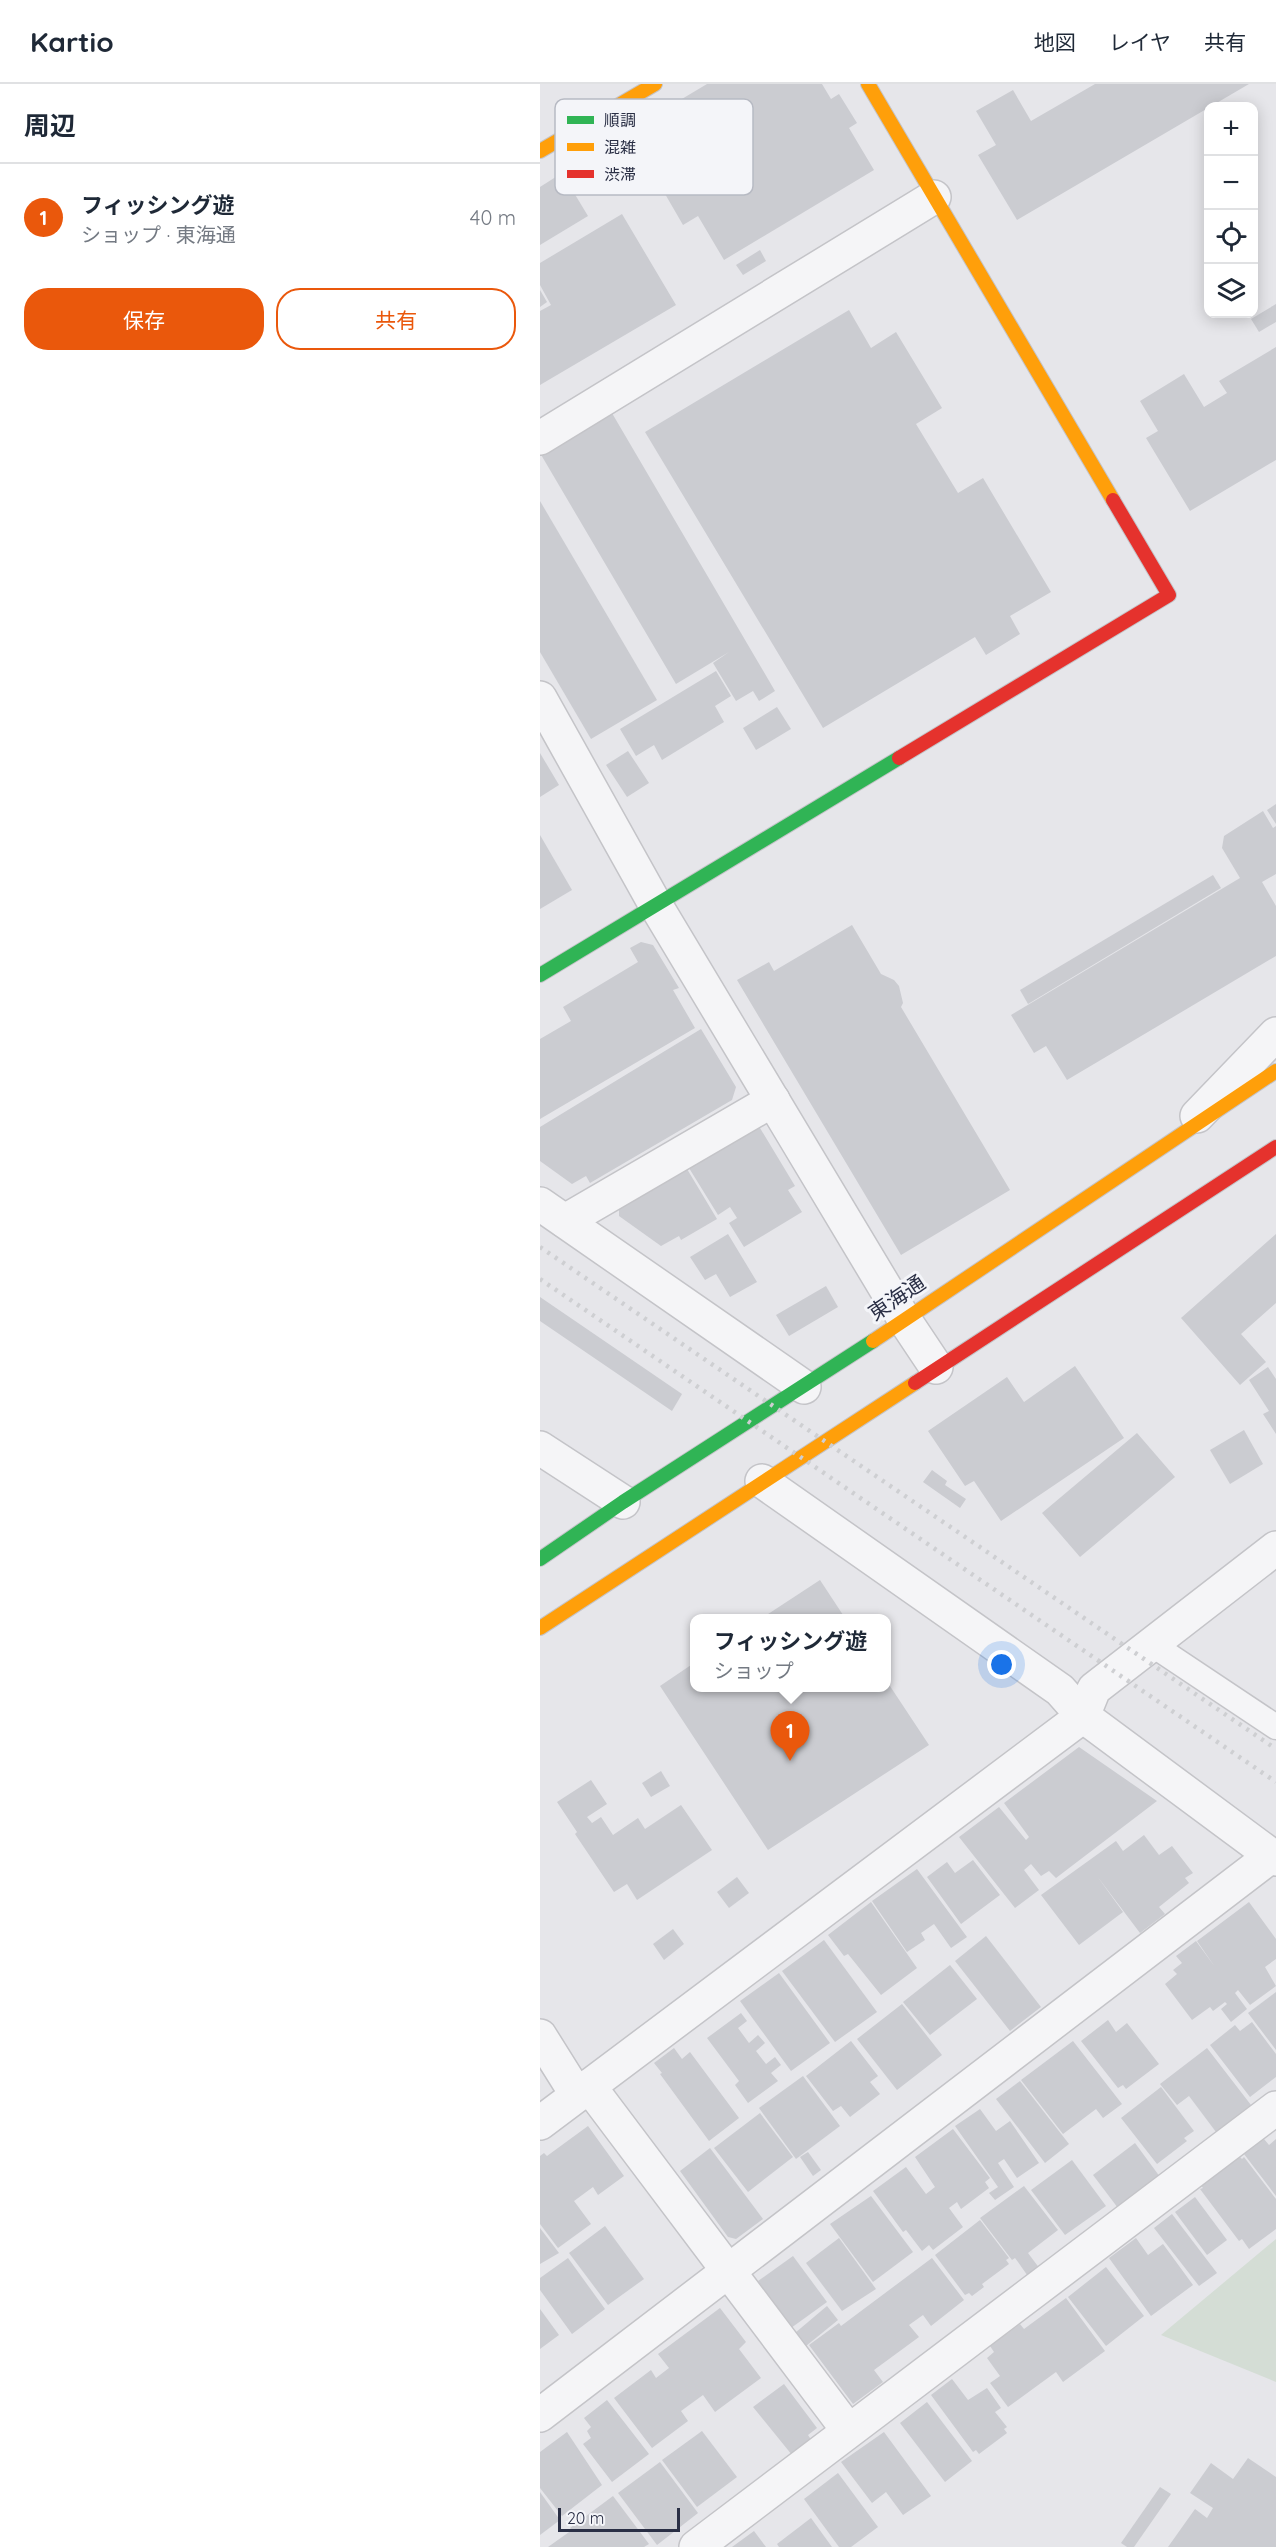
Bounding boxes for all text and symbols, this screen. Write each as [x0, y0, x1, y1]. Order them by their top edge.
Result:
text: Kartio [30, 24, 114, 59]
text: 地図 [1034, 29, 1076, 55]
text: レイヤ [1109, 29, 1171, 55]
text: 共有 [1204, 29, 1246, 55]
legend [555, 99, 753, 195]
map controls [1204, 102, 1258, 318]
button: + [1204, 102, 1258, 156]
text: 周辺 [24, 109, 76, 142]
text: 順調 [604, 110, 636, 130]
text: 混雑 [604, 137, 636, 157]
button: − [1204, 156, 1258, 210]
text: 渋滞 [604, 164, 636, 184]
text: フィッシング遊 [81, 191, 235, 219]
text: 1 [40, 205, 47, 230]
text: 40 m [470, 205, 516, 230]
button: locate [1204, 210, 1258, 264]
text: ショップ · 東海通 [81, 222, 236, 247]
button: layers [1204, 264, 1258, 318]
button: 保存 [24, 288, 264, 350]
button: 共有 [276, 288, 516, 350]
street label: 東海通 [863, 1269, 930, 1326]
popup [690, 1614, 891, 1692]
text: フィッシング遊 [714, 1627, 867, 1655]
your location [987, 1650, 1016, 1679]
text: ショップ [714, 1658, 794, 1683]
pin: 1 [770, 1712, 810, 1761]
scale bar [558, 2505, 680, 2532]
text: 20 m [567, 2508, 604, 2528]

